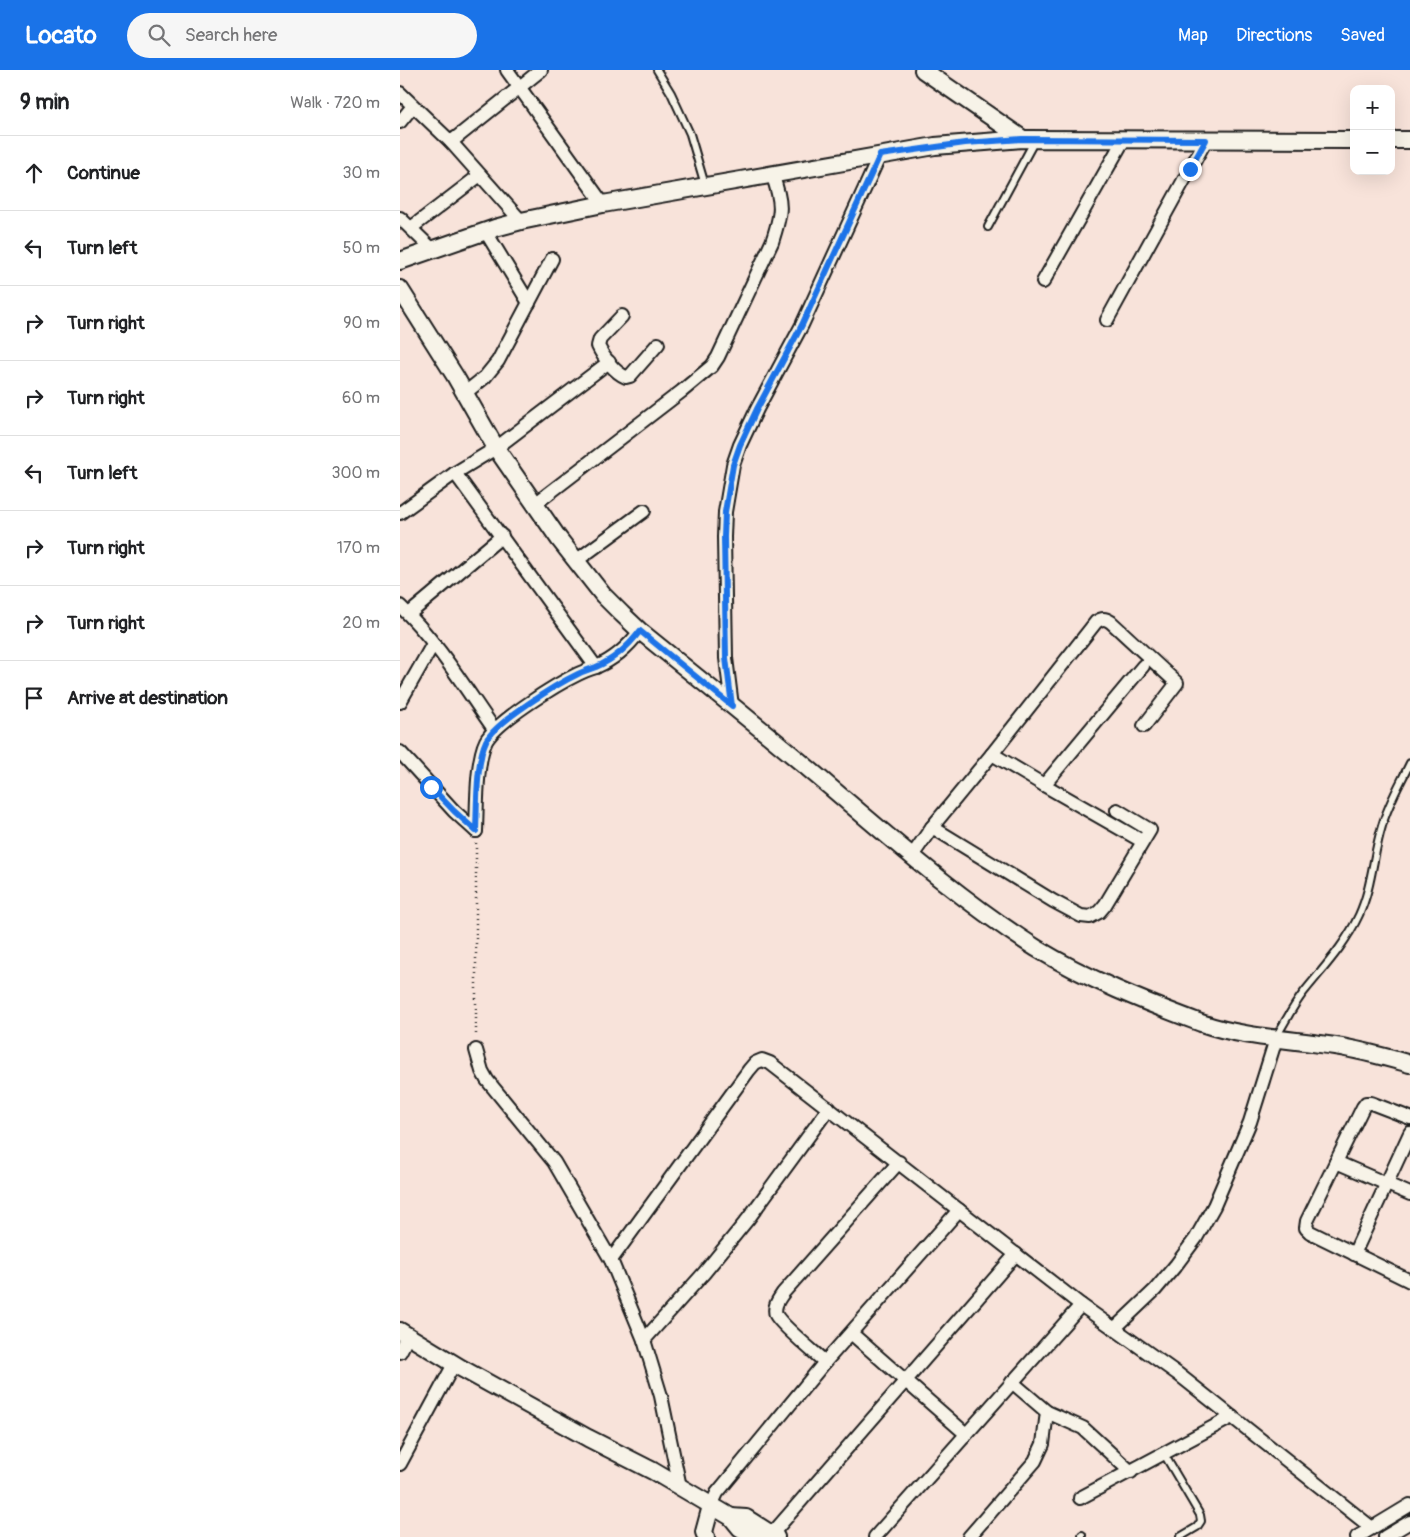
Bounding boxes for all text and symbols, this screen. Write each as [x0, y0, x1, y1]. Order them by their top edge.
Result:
search box [127, 13, 477, 58]
text: Locato [25, 21, 97, 50]
icon: search [145, 21, 173, 49]
text: Search here [185, 23, 277, 47]
text: Map [1178, 24, 1208, 47]
text: Directions [1236, 24, 1312, 47]
text: Saved [1340, 24, 1385, 47]
map controls [1350, 85, 1395, 175]
button: + [1350, 85, 1395, 130]
text: 9 min [20, 89, 69, 116]
text: Walk · 720 m [290, 93, 380, 113]
button: − [1350, 130, 1395, 175]
route end [1179, 158, 1202, 181]
icon: ahead [20, 159, 48, 187]
text: Continue [67, 161, 140, 185]
text: 30 m [342, 163, 380, 183]
icon: left [20, 234, 48, 262]
text: Turn left [67, 236, 137, 260]
text: 50 m [343, 238, 380, 258]
icon: right [20, 309, 48, 337]
text: Turn right [67, 311, 145, 335]
text: 90 m [343, 313, 380, 333]
icon: right [20, 384, 48, 412]
text: Turn right [67, 386, 145, 410]
text: 60 m [342, 388, 380, 408]
icon: left [20, 459, 48, 487]
text: Turn left [67, 461, 137, 485]
text: 300 m [332, 463, 380, 483]
icon: right [20, 534, 48, 562]
text: Turn right [67, 536, 145, 560]
text: 170 m [337, 538, 380, 558]
icon: right [20, 609, 48, 637]
text: Turn right [67, 611, 145, 635]
text: 20 m [342, 613, 380, 633]
icon: arrive [20, 684, 48, 712]
text: Arrive at destination [67, 686, 228, 710]
route start [420, 776, 443, 799]

